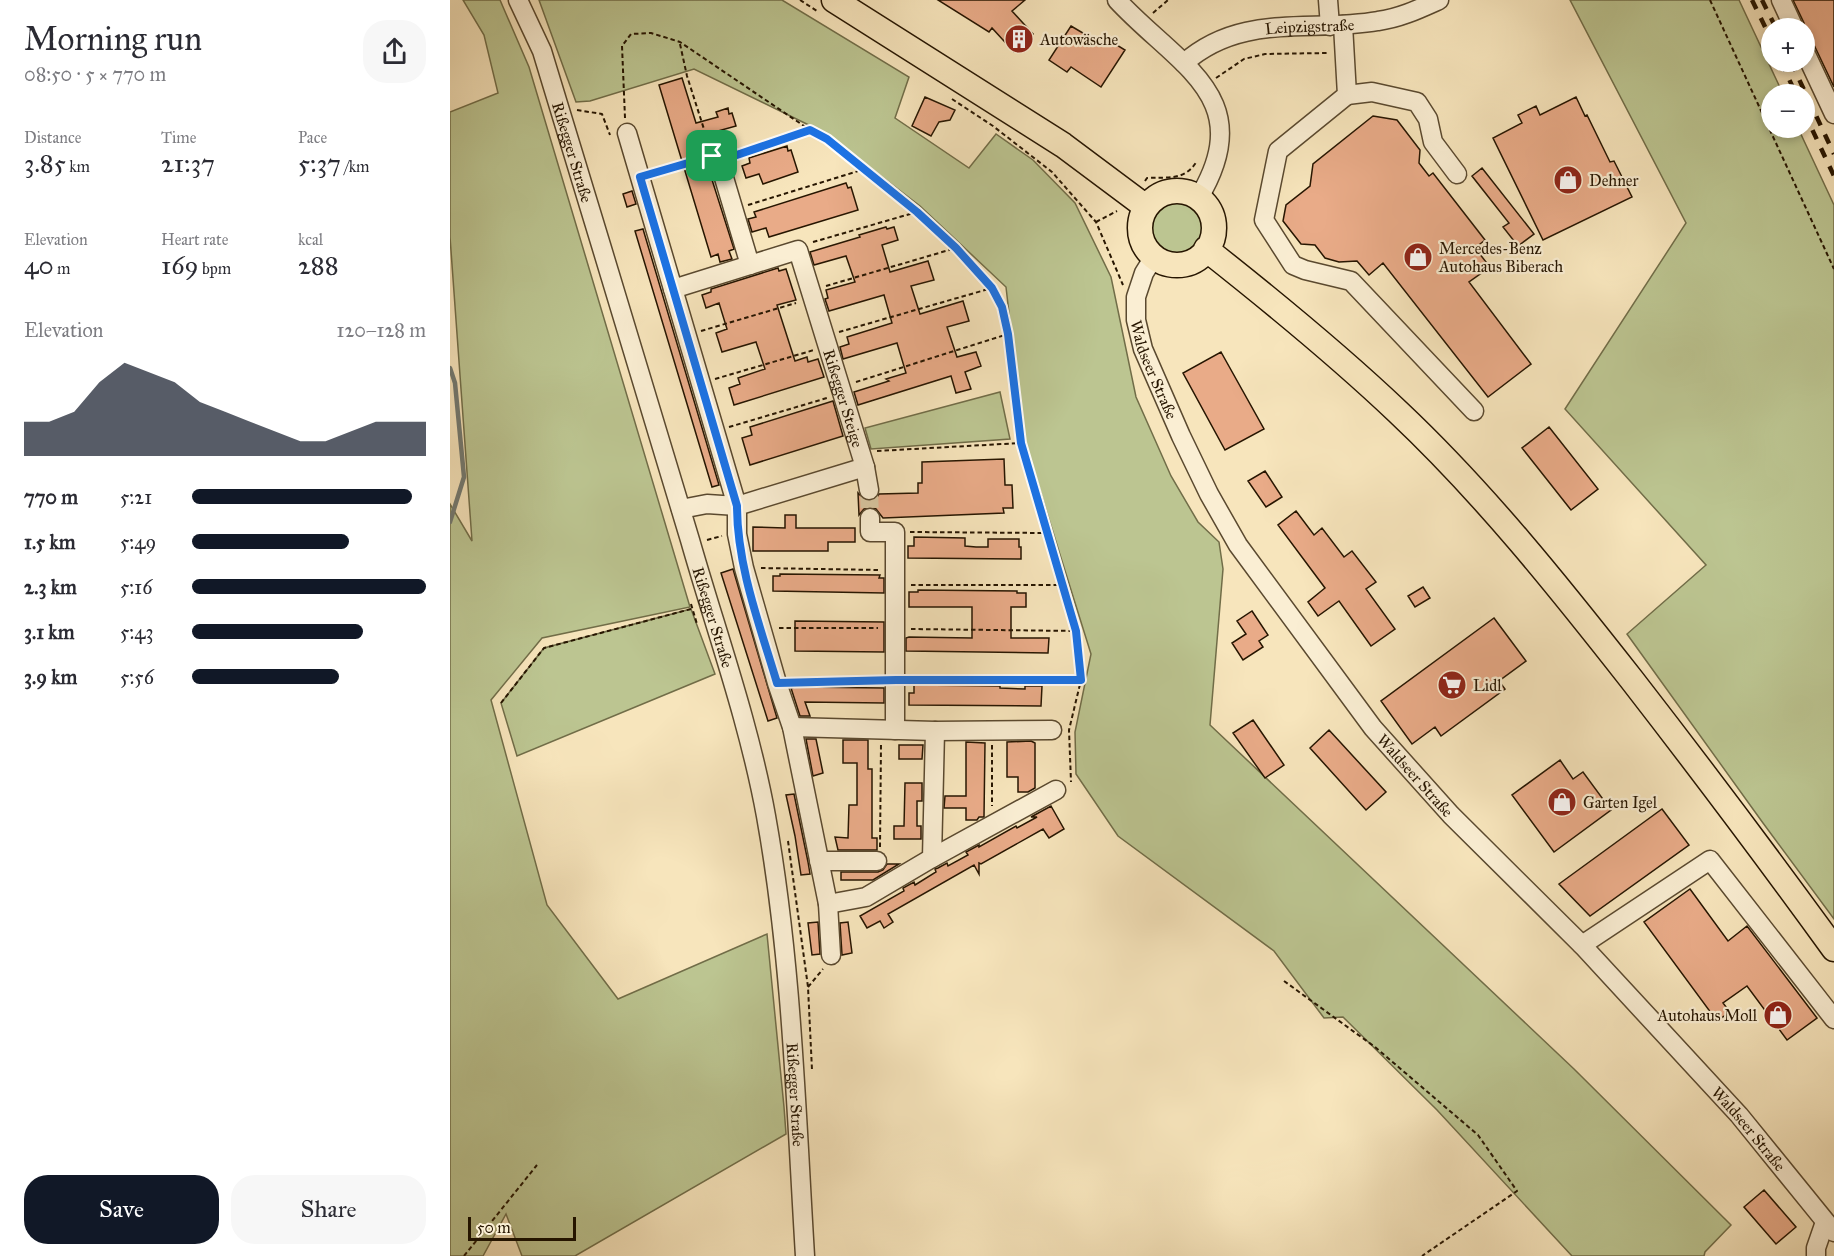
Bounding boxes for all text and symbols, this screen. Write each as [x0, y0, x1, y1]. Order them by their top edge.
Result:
street label: Leipzigstraße [1264, 15, 1355, 38]
map controls [1761, 18, 1815, 138]
button: + [1761, 18, 1815, 72]
text: Morning run [24, 19, 202, 59]
button: share [363, 20, 426, 83]
building icon: Autowäsche [1003, 23, 1035, 55]
place label: Autowäsche [1039, 30, 1119, 49]
text: 08:50 · 5 × 770 m [24, 62, 166, 86]
button: − [1761, 84, 1815, 138]
street label: Rißegger Straße [548, 100, 597, 205]
text: Distance [24, 128, 81, 147]
text: Time [161, 128, 196, 147]
text: Pace [298, 128, 327, 147]
pin [686, 130, 737, 181]
icon: arrive [695, 139, 728, 172]
text: 3.85 [24, 147, 66, 179]
text: 21:37 [161, 147, 215, 179]
text: 5:37 [298, 147, 341, 179]
text: km [66, 157, 90, 176]
text: /km [341, 157, 370, 176]
shop icon: Dehner [1552, 164, 1584, 196]
place label: Dehner [1589, 171, 1638, 190]
text: Elevation [24, 230, 88, 249]
text: Heart rate [161, 230, 228, 249]
text: kcal [298, 230, 323, 249]
place label: Mercedes-Benz Autohaus Biberach [1438, 239, 1563, 276]
shop icon: Mercedes-Benz Autohaus Biberach [1402, 241, 1434, 273]
text: 40 [24, 249, 54, 281]
text: 169 [161, 249, 199, 281]
text: 288 [298, 249, 338, 281]
text: m [54, 259, 71, 278]
text: bpm [199, 259, 231, 278]
text: Elevation [24, 318, 103, 342]
text: 120–128 m [337, 318, 426, 342]
street label: Waldseer Straße [1126, 318, 1182, 422]
street label: Rißegger Steige [819, 347, 867, 450]
text: 770 m [24, 485, 78, 509]
text: 5:21 [120, 485, 152, 509]
text: 1.5 km [24, 530, 75, 554]
text: 5:49 [120, 530, 156, 554]
street label: Rißegger Straße [688, 565, 737, 670]
text: 2.3 km [24, 575, 77, 599]
text: 5:16 [120, 575, 152, 599]
text: 3.1 km [24, 620, 74, 644]
text: 5:43 [120, 620, 153, 644]
text: 3.9 km [24, 665, 77, 689]
text: 5:56 [120, 665, 154, 689]
supermarket icon: Lidl [1436, 669, 1468, 701]
place label: Lidl [1473, 676, 1502, 695]
street label: Waldseer Straße [1373, 730, 1457, 821]
shop icon: Garten Igel [1546, 786, 1578, 818]
place label: Garten Igel [1583, 793, 1658, 813]
shop icon: Autohaus Moll [1762, 999, 1794, 1031]
place label: Autohaus Moll [1657, 1006, 1758, 1025]
street label: Rißegger Straße [782, 1042, 808, 1148]
street label: Waldseer Straße [1707, 1083, 1790, 1175]
button: Save [24, 1175, 219, 1244]
button: Share [231, 1175, 426, 1244]
scale bar [468, 1214, 576, 1242]
text: 50 m [477, 1218, 511, 1237]

